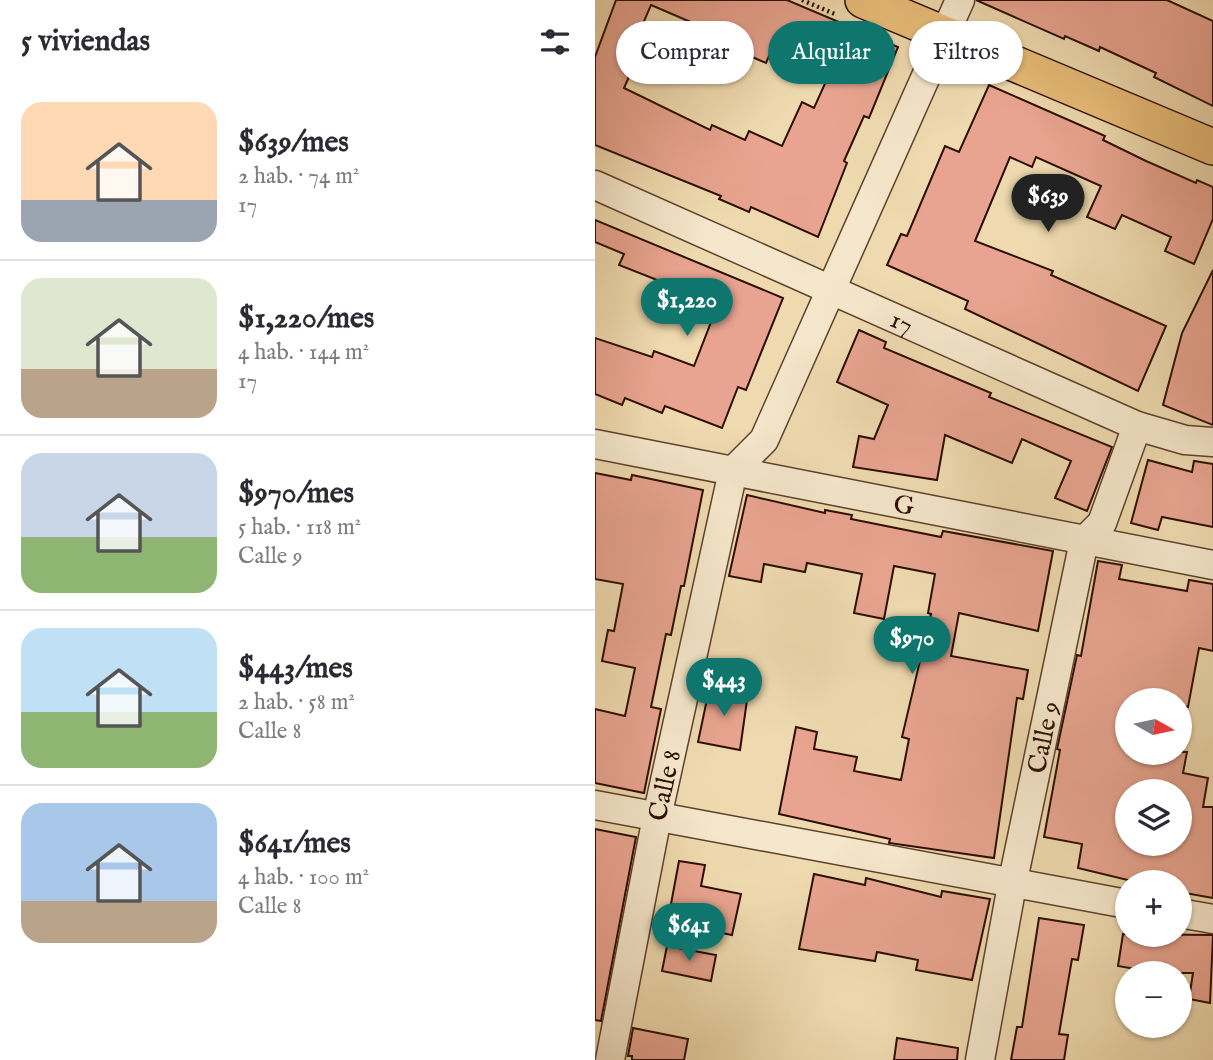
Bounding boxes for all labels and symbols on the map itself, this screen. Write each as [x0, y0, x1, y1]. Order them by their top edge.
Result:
pin: $639 [1007, 174, 1089, 234]
pin: $1,220 [630, 278, 744, 338]
street label: 17 [885, 303, 918, 342]
street label: G [891, 488, 917, 524]
pin: $970 [871, 616, 953, 676]
pin: $443 [683, 658, 765, 718]
north arrow [1115, 688, 1192, 765]
street label: Calle 9 [1021, 698, 1068, 776]
street label: Calle 8 [642, 747, 689, 824]
pin: $641 [648, 904, 730, 963]

